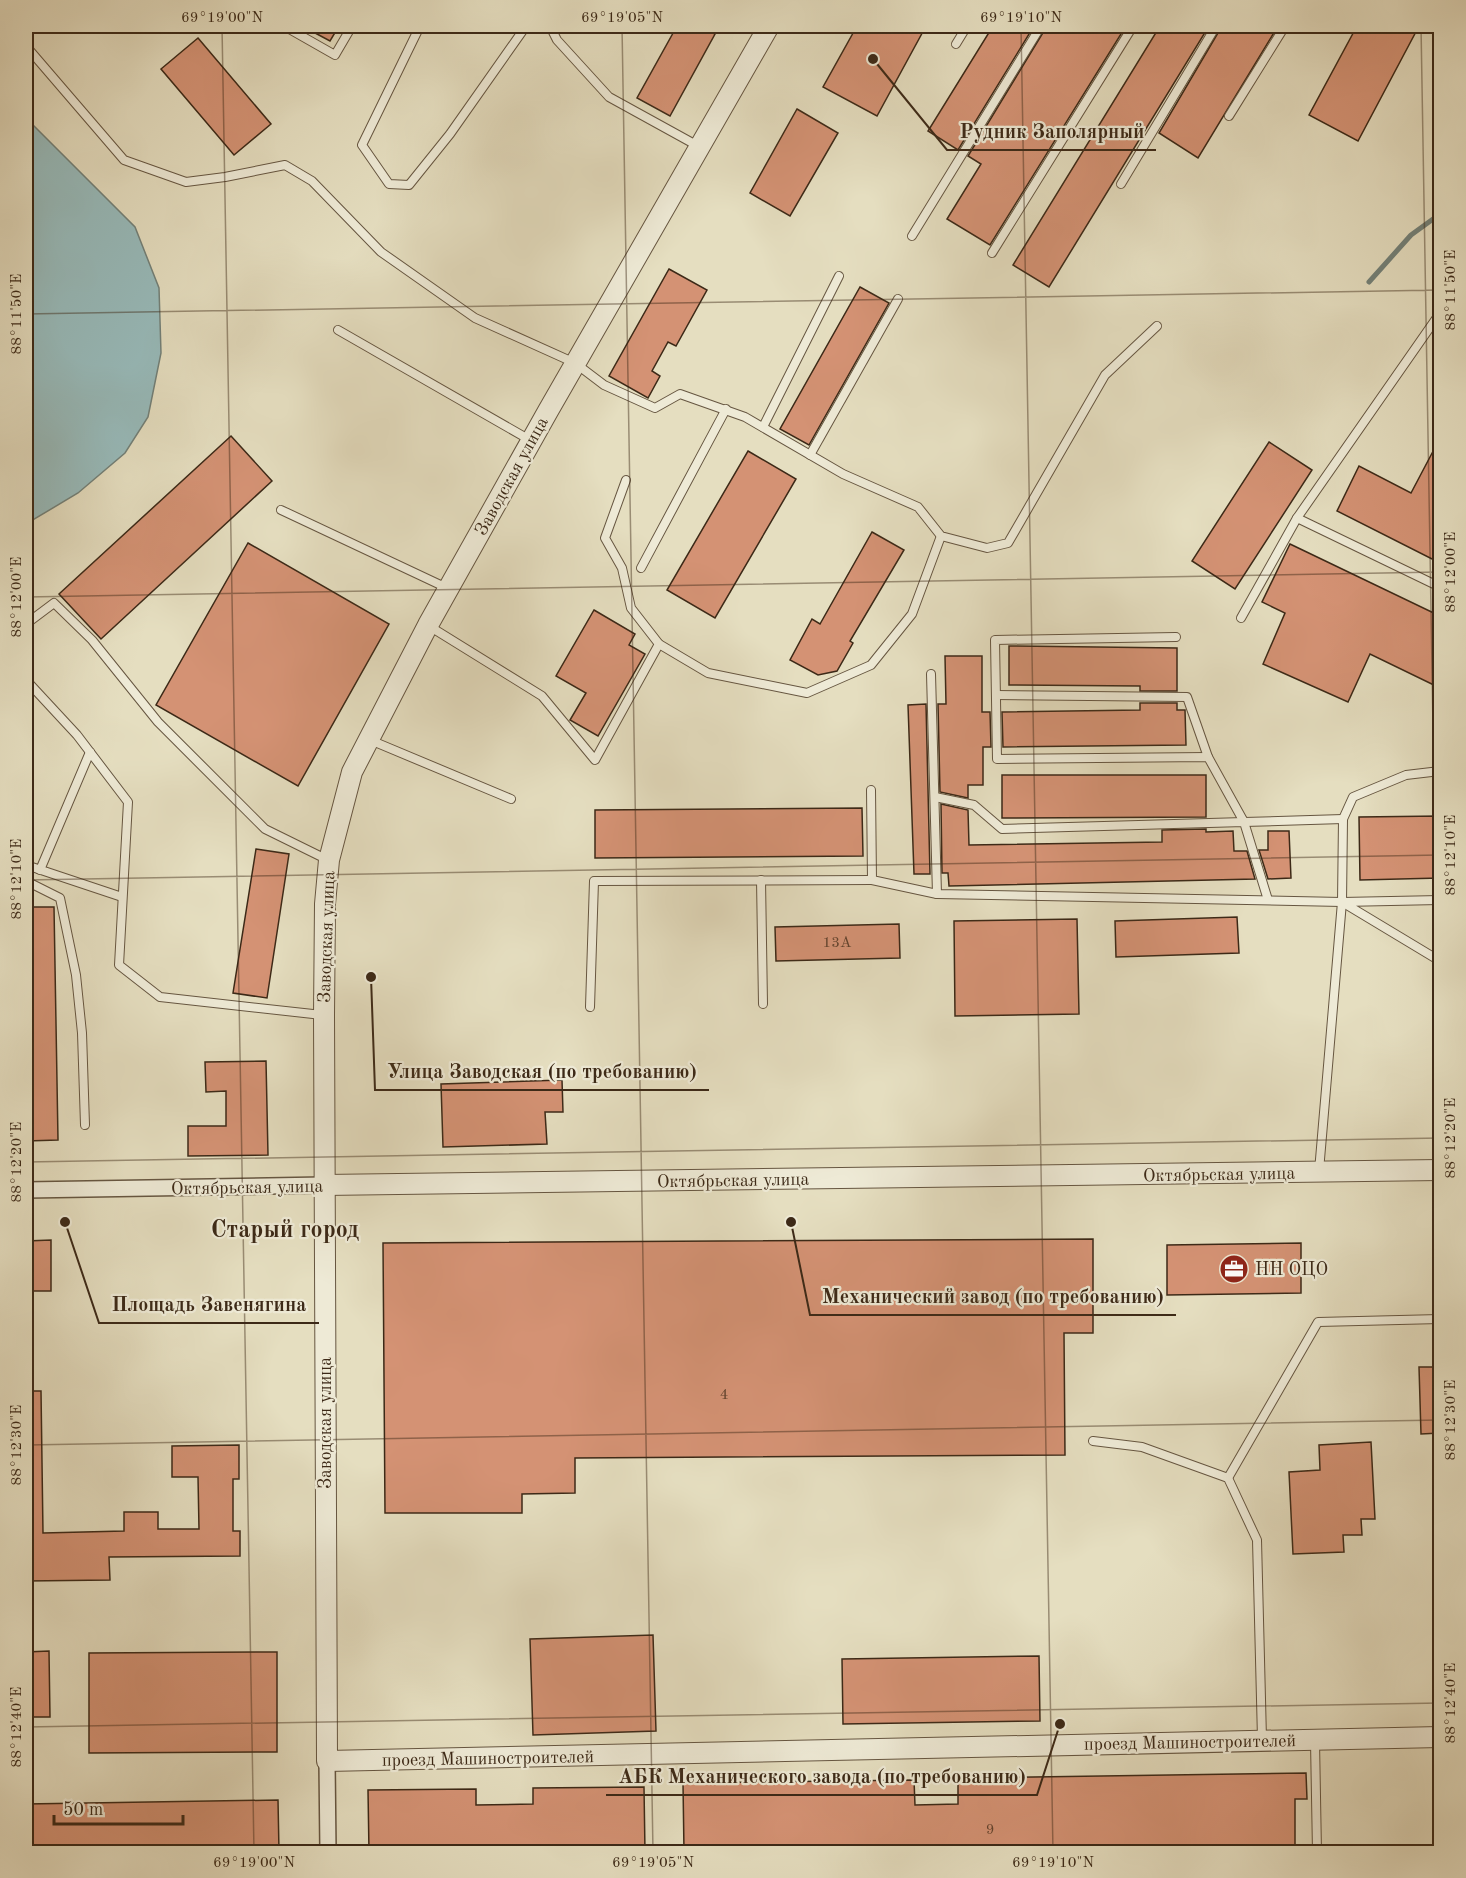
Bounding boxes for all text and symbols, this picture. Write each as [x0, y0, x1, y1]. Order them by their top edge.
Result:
text: 69°19'00"N [181, 11, 263, 26]
text: 69°19'05"N [581, 11, 663, 26]
text: 69°19'10"N [980, 11, 1062, 26]
callout: Рудник Заполярный [947, 112, 1156, 150]
text: Рудник Заполярный [959, 123, 1145, 143]
text: 88°11'50"E [1444, 250, 1459, 330]
text: 88°11'50"E [10, 274, 25, 354]
street label: Заводская улица [472, 414, 552, 539]
text: 88°12'00"E [1444, 532, 1459, 612]
text: 88°12'00"E [10, 557, 25, 637]
text: 88°12'10"E [1444, 815, 1459, 895]
text: 88°12'10"E [10, 839, 25, 919]
street label: Заводская улица [316, 871, 338, 1003]
house number: 13А [823, 936, 852, 951]
callout: Улица Заводская (по требованию) [375, 1052, 709, 1090]
text: Улица Заводская (по требованию) [387, 1062, 697, 1083]
text: 88°12'20"E [1444, 1098, 1459, 1178]
text: 88°12'20"E [10, 1122, 25, 1202]
street label: Октябрьская улица [1143, 1165, 1295, 1185]
street label: Октябрьская улица [657, 1171, 809, 1191]
street label: Октябрьская улица [171, 1178, 323, 1198]
district label: Старый город [211, 1219, 359, 1243]
office icon: НН ОЦО [1218, 1253, 1250, 1285]
place label: НН ОЦО [1255, 1261, 1328, 1279]
callout: Механический завод (по требованию) [810, 1277, 1176, 1315]
callout: Площадь Завенягина [99, 1285, 319, 1323]
text: Механический завод (по требованию) [822, 1287, 1164, 1308]
text: Площадь Завенягина [111, 1296, 307, 1316]
street label: Заводская улица [317, 1357, 335, 1489]
text: 88°12'30"E [1444, 1380, 1459, 1460]
house number: 4 [720, 1388, 728, 1403]
text: 88°12'30"E [10, 1405, 25, 1485]
text: 88°12'40"E [1444, 1663, 1459, 1743]
text: 88°12'40"E [10, 1687, 25, 1767]
street label: проезд Машиностроителей [1084, 1732, 1296, 1754]
street label: проезд Машиностроителей [382, 1748, 594, 1770]
callout: АБК Механического завода (по требованию) [606, 1757, 1037, 1795]
text: АБК Механического завода (по требованию) [618, 1767, 1026, 1788]
scale bar [54, 1788, 183, 1826]
text: 50 m [63, 1801, 103, 1819]
house number: 9 [986, 1823, 994, 1838]
text: 69°19'00"N [213, 1856, 295, 1871]
text: 69°19'05"N [612, 1856, 694, 1871]
text: 69°19'10"N [1012, 1856, 1094, 1871]

